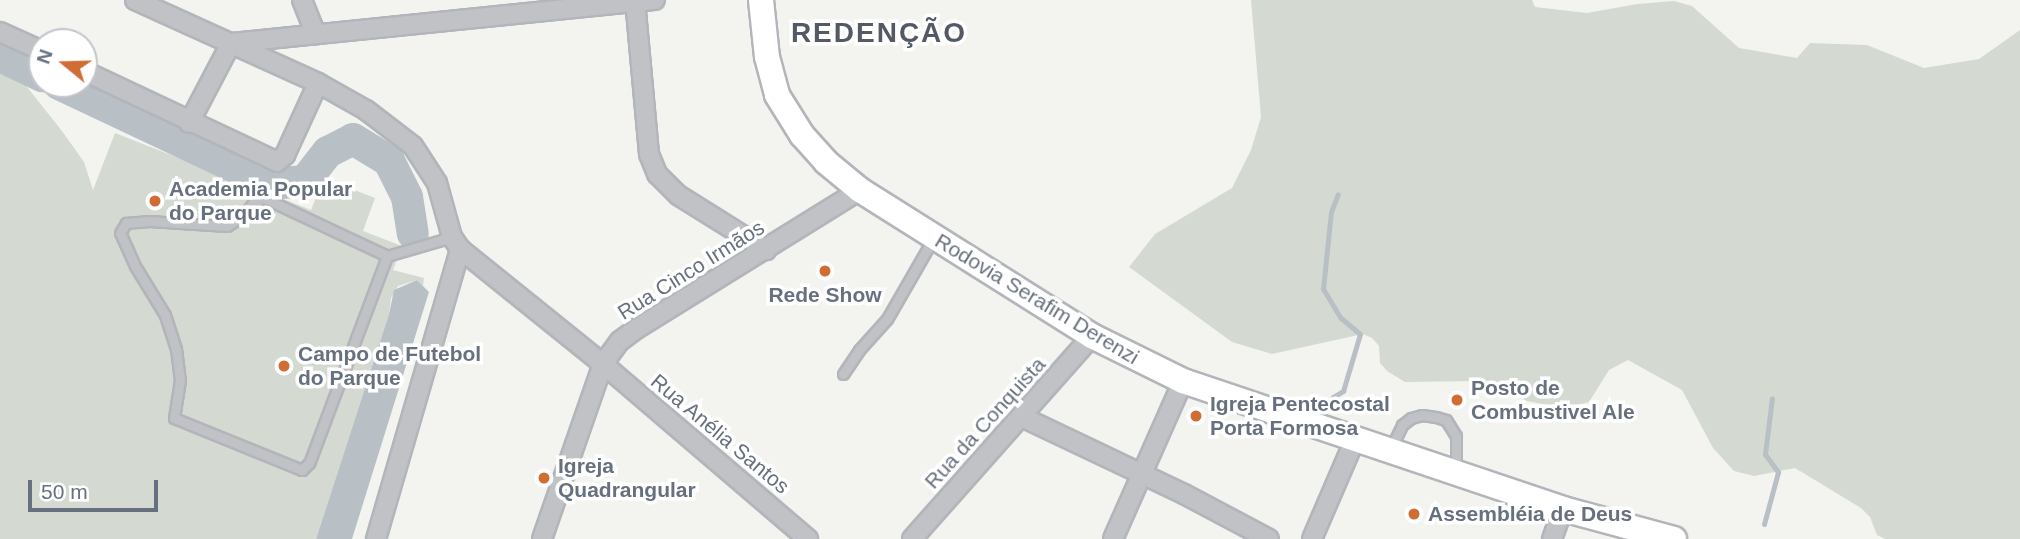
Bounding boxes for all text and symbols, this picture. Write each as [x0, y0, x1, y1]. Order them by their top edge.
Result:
district label: REDENÇÃO [792, 16, 966, 50]
north arrow [28, 28, 98, 98]
text: N [32, 47, 57, 67]
place label: Academia Popular do Parque [169, 176, 352, 226]
marker: Academia Popular do Parque [147, 193, 163, 209]
street label: Rua Cinco Irmãos [613, 215, 769, 325]
street label: Rodovia Serafim Derenzi [930, 228, 1144, 370]
marker: Rede Show [817, 263, 833, 279]
place label: Rede Show [768, 282, 882, 308]
place label: Campo de Futebol do Parque [298, 341, 481, 391]
street label: Rua da Conquista [919, 352, 1051, 494]
marker: Campo de Futebol do Parque [276, 358, 292, 374]
street label: Rua Anélia Santos [645, 368, 795, 500]
place label: Posto de Combustivel Ale [1471, 375, 1636, 425]
place label: Igreja Pentecostal Porta Formosa [1210, 391, 1390, 441]
marker: Posto de Combustivel Ale [1449, 392, 1465, 408]
marker: Igreja Pentecostal Porta Formosa [1188, 408, 1204, 424]
place label: Igreja Quadrangular [558, 453, 696, 503]
scale bar [32, 466, 161, 510]
marker: Igreja Quadrangular [536, 470, 552, 486]
text: 50 m [41, 480, 88, 503]
place label: Assembléia de Deus [1428, 501, 1632, 527]
marker: Assembléia de Deus [1406, 506, 1422, 522]

